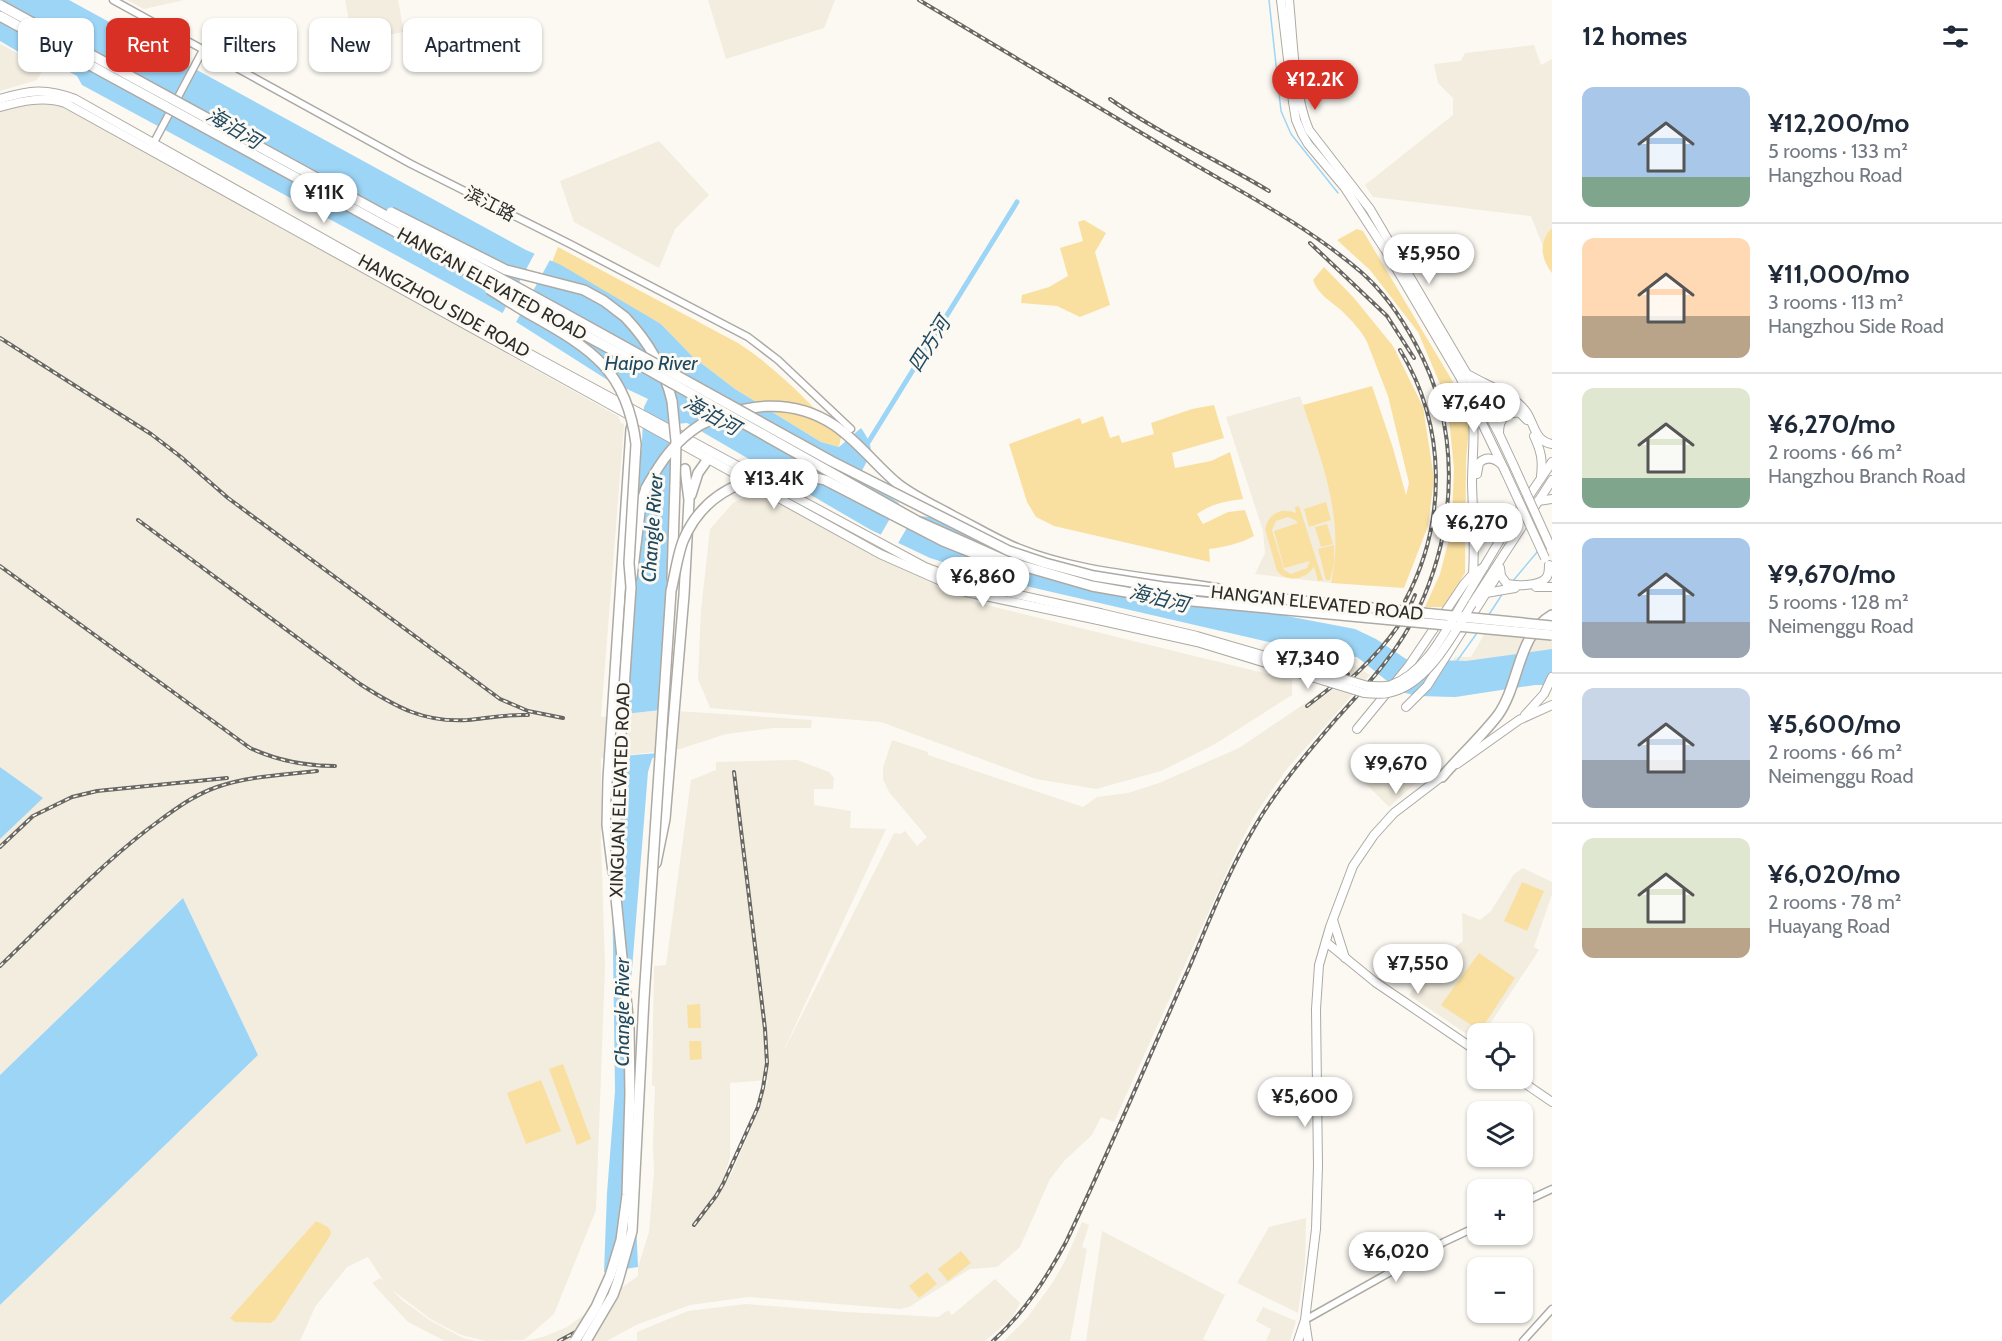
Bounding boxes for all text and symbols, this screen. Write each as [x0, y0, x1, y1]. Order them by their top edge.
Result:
chip: Buy [18, 18, 94, 72]
chip: Rent [106, 18, 190, 72]
chip: Filters [202, 18, 297, 72]
chip: New [309, 18, 391, 72]
chip: Apartment [403, 18, 542, 72]
text: 12 homes [1582, 20, 1687, 52]
icon: filters [1939, 20, 1972, 53]
pin: ¥12.2K [1266, 60, 1364, 111]
text: ¥12.2K [1286, 67, 1344, 91]
water label: 海泊河 [202, 102, 269, 156]
text: ¥12,200/mo [1768, 107, 1909, 139]
icon: home [1630, 111, 1702, 183]
text: 5 rooms · 133 m² [1768, 139, 1908, 163]
text: Hangzhou Road [1768, 163, 1902, 187]
pin: ¥11K [288, 173, 360, 224]
text: ¥11K [304, 180, 344, 204]
street label: 滨江路 [461, 182, 519, 226]
street label: HANG'AN ELEVATED ROAD [393, 223, 591, 345]
pin: ¥5,950 [1380, 234, 1478, 285]
text: ¥5,950 [1397, 241, 1461, 265]
street label: HANGZHOU SIDE ROAD [354, 250, 534, 362]
text: ¥11,000/mo [1768, 258, 1910, 290]
icon: home [1630, 262, 1702, 334]
text: 3 rooms · 113 m² [1768, 290, 1904, 314]
water label: 四方河 [903, 309, 957, 376]
text: Hangzhou Side Road [1768, 314, 1944, 338]
water label: Haipo River [605, 351, 698, 375]
pin: ¥7,640 [1425, 383, 1523, 434]
water label: 海泊河 [680, 390, 748, 442]
text: ¥7,640 [1442, 390, 1506, 414]
text: ¥6,270/mo [1768, 408, 1895, 440]
icon: home [1630, 412, 1702, 484]
text: 2 rooms · 66 m² [1768, 440, 1902, 464]
pin: ¥13.4K [725, 459, 823, 510]
text: Hangzhou Branch Road [1768, 464, 1965, 488]
text: ¥13.4K [744, 466, 804, 490]
water label: Changle River [636, 472, 668, 583]
pin: ¥6,270 [1428, 503, 1526, 554]
text: ¥6,270 [1446, 510, 1508, 534]
pin: ¥6,860 [934, 557, 1032, 608]
text: ¥9,670/mo [1768, 558, 1896, 590]
icon: home [1630, 562, 1702, 634]
text: ¥6,860 [950, 564, 1016, 588]
water label: 海泊河 [1127, 579, 1195, 618]
street label: HANG'AN ELEVATED ROAD [1210, 581, 1424, 625]
text: 5 rooms · 128 m² [1768, 590, 1909, 614]
text: Neimenggu Road [1768, 614, 1914, 638]
pin: ¥7,340 [1259, 639, 1357, 690]
text: ¥7,340 [1276, 646, 1340, 670]
street label: XINGUAN ELEVATED ROAD [605, 682, 635, 898]
text: ¥5,600/mo [1768, 708, 1901, 740]
icon: home [1630, 712, 1702, 784]
text: 2 rooms · 66 m² [1768, 740, 1902, 764]
pin: ¥9,670 [1347, 744, 1445, 795]
text: ¥9,670 [1365, 751, 1428, 775]
text: Neimenggu Road [1768, 764, 1914, 788]
text: ¥6,020/mo [1768, 858, 1900, 890]
icon: home [1630, 862, 1702, 934]
text: 2 rooms · 78 m² [1768, 890, 1901, 914]
text: Huayang Road [1768, 914, 1890, 938]
pin: ¥7,550 [1369, 944, 1467, 995]
text: ¥7,550 [1387, 951, 1449, 975]
water label: Changle River [610, 957, 634, 1066]
map controls [1467, 1023, 1533, 1323]
button: locate [1467, 1023, 1533, 1089]
pin: ¥5,600 [1256, 1077, 1354, 1128]
text: ¥5,600 [1272, 1084, 1338, 1108]
button: layers [1467, 1101, 1533, 1167]
button: + [1467, 1179, 1533, 1245]
pin: ¥6,020 [1347, 1232, 1445, 1283]
text: ¥6,020 [1363, 1239, 1429, 1263]
button: − [1467, 1257, 1533, 1323]

